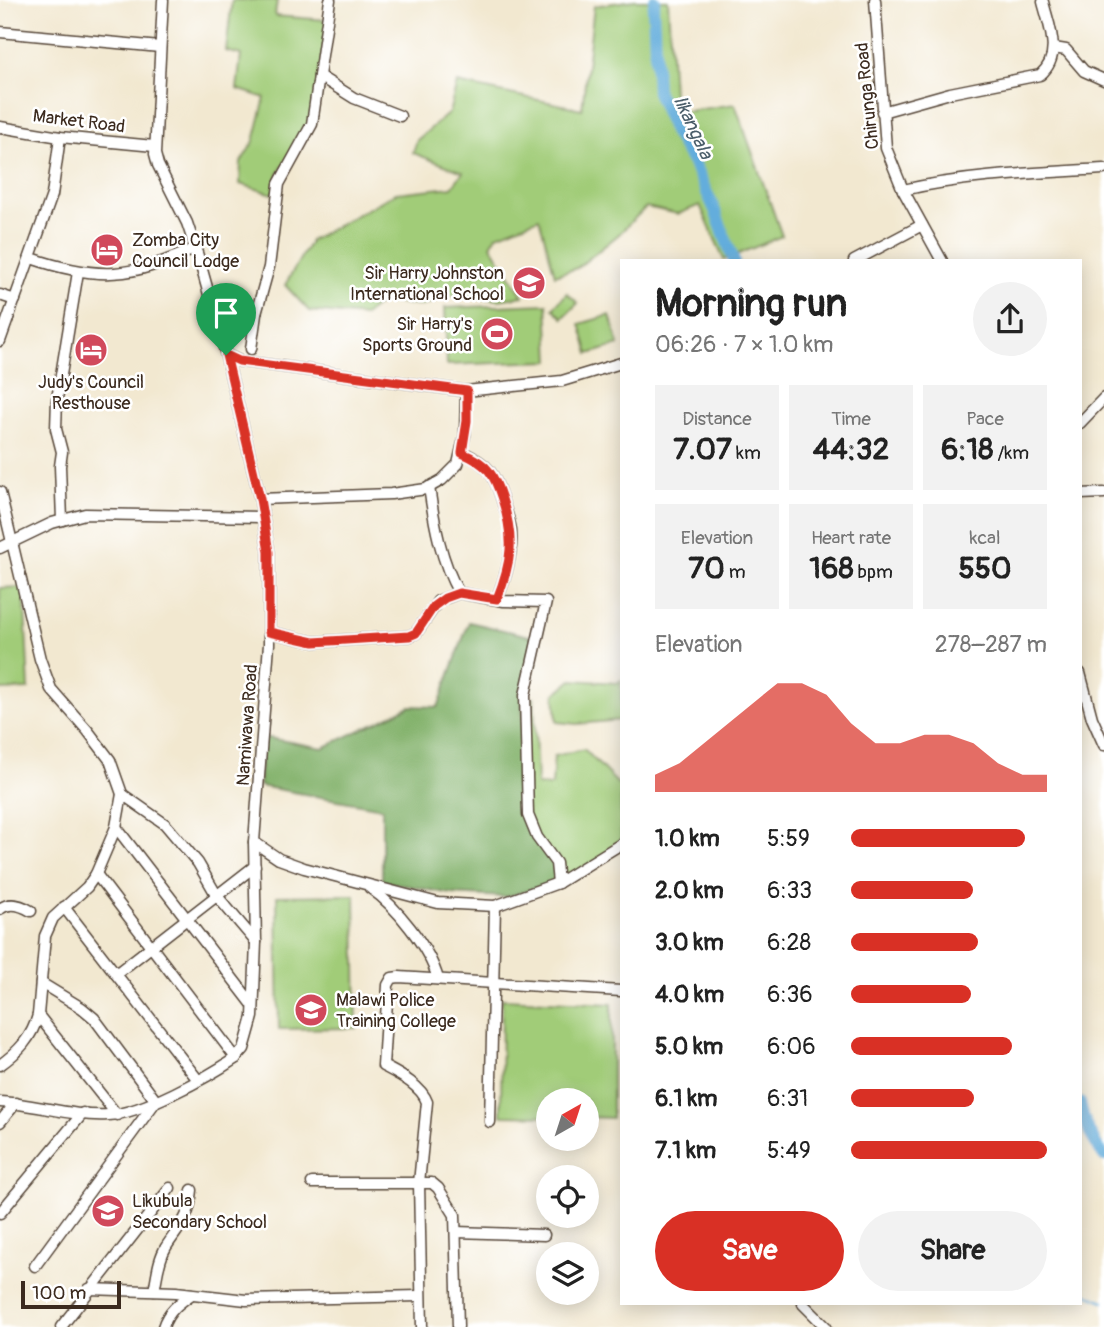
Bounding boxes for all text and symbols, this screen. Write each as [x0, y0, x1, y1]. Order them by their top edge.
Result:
street label: Chirunga Road [850, 41, 885, 150]
water label: likangala [668, 92, 719, 164]
street label: Market Road [32, 104, 126, 139]
place label: Zomba City Council Lodge [132, 229, 239, 273]
hotel icon: Zomba City Council Lodge [88, 231, 126, 269]
place label: Sir Harry Johnston International School [350, 262, 504, 306]
school or university icon: Sir Harry Johnston International School [510, 264, 548, 302]
text: Morning run [655, 280, 847, 328]
button: share [973, 282, 1047, 356]
pin [196, 283, 256, 355]
icon: arrive [207, 294, 245, 332]
place label: Sir Harry's Sports Ground [362, 313, 472, 357]
sports icon: Sir Harry's Sports Ground [478, 315, 516, 353]
text: 06:26 · 7 × 1.0 km [655, 330, 833, 359]
hotel icon: Judy's Council Resthouse [72, 331, 110, 369]
place label: Judy's Council Resthouse [38, 371, 144, 415]
text: Distance [682, 407, 752, 431]
text: Time [831, 407, 871, 431]
text: Pace [966, 407, 1004, 431]
text: 7.07 [673, 431, 732, 468]
text: 44:32 [813, 431, 889, 468]
text: 6:18 [941, 431, 993, 468]
text: km [732, 441, 761, 465]
text: /km [993, 441, 1029, 465]
text: Elevation [681, 526, 753, 550]
text: Heart rate [811, 526, 891, 550]
text: kcal [970, 526, 1000, 550]
text: 70 [688, 550, 725, 587]
text: 168 [809, 550, 854, 587]
text: 550 [958, 550, 1012, 587]
text: m [725, 560, 746, 584]
text: bpm [854, 560, 893, 584]
text: Elevation [655, 630, 743, 659]
text: 278–287 m [935, 630, 1047, 659]
street label: Namiwawa Road [232, 663, 263, 787]
text: 1.0 km [655, 824, 720, 853]
text: 5:59 [767, 824, 810, 853]
text: 2.0 km [655, 876, 724, 905]
text: 6:33 [767, 876, 812, 905]
text: 3.0 km [655, 928, 724, 957]
text: 6:28 [767, 928, 811, 957]
text: 4.0 km [655, 980, 724, 1009]
text: 6:36 [767, 980, 813, 1009]
place label: Malawi Police Training College [336, 989, 456, 1033]
school or university icon: Malawi Police Training College [292, 991, 330, 1029]
text: 5.0 km [655, 1032, 723, 1061]
text: 6:06 [767, 1032, 816, 1061]
text: 6.1 km [655, 1084, 717, 1113]
text: 6:31 [767, 1084, 808, 1113]
north arrow [536, 1088, 598, 1152]
map controls [536, 1088, 599, 1305]
text: 7.1 km [655, 1136, 716, 1165]
text: 5:49 [767, 1136, 811, 1165]
button: locate [536, 1165, 599, 1228]
place label: Likubula Secondary School [132, 1190, 267, 1234]
school or university icon: Likubula Secondary School [89, 1192, 127, 1230]
button: Save [655, 1211, 844, 1291]
button: Share [858, 1211, 1047, 1291]
button: layers [536, 1242, 599, 1305]
scale bar [21, 1278, 121, 1310]
text: 100 m [32, 1281, 86, 1305]

